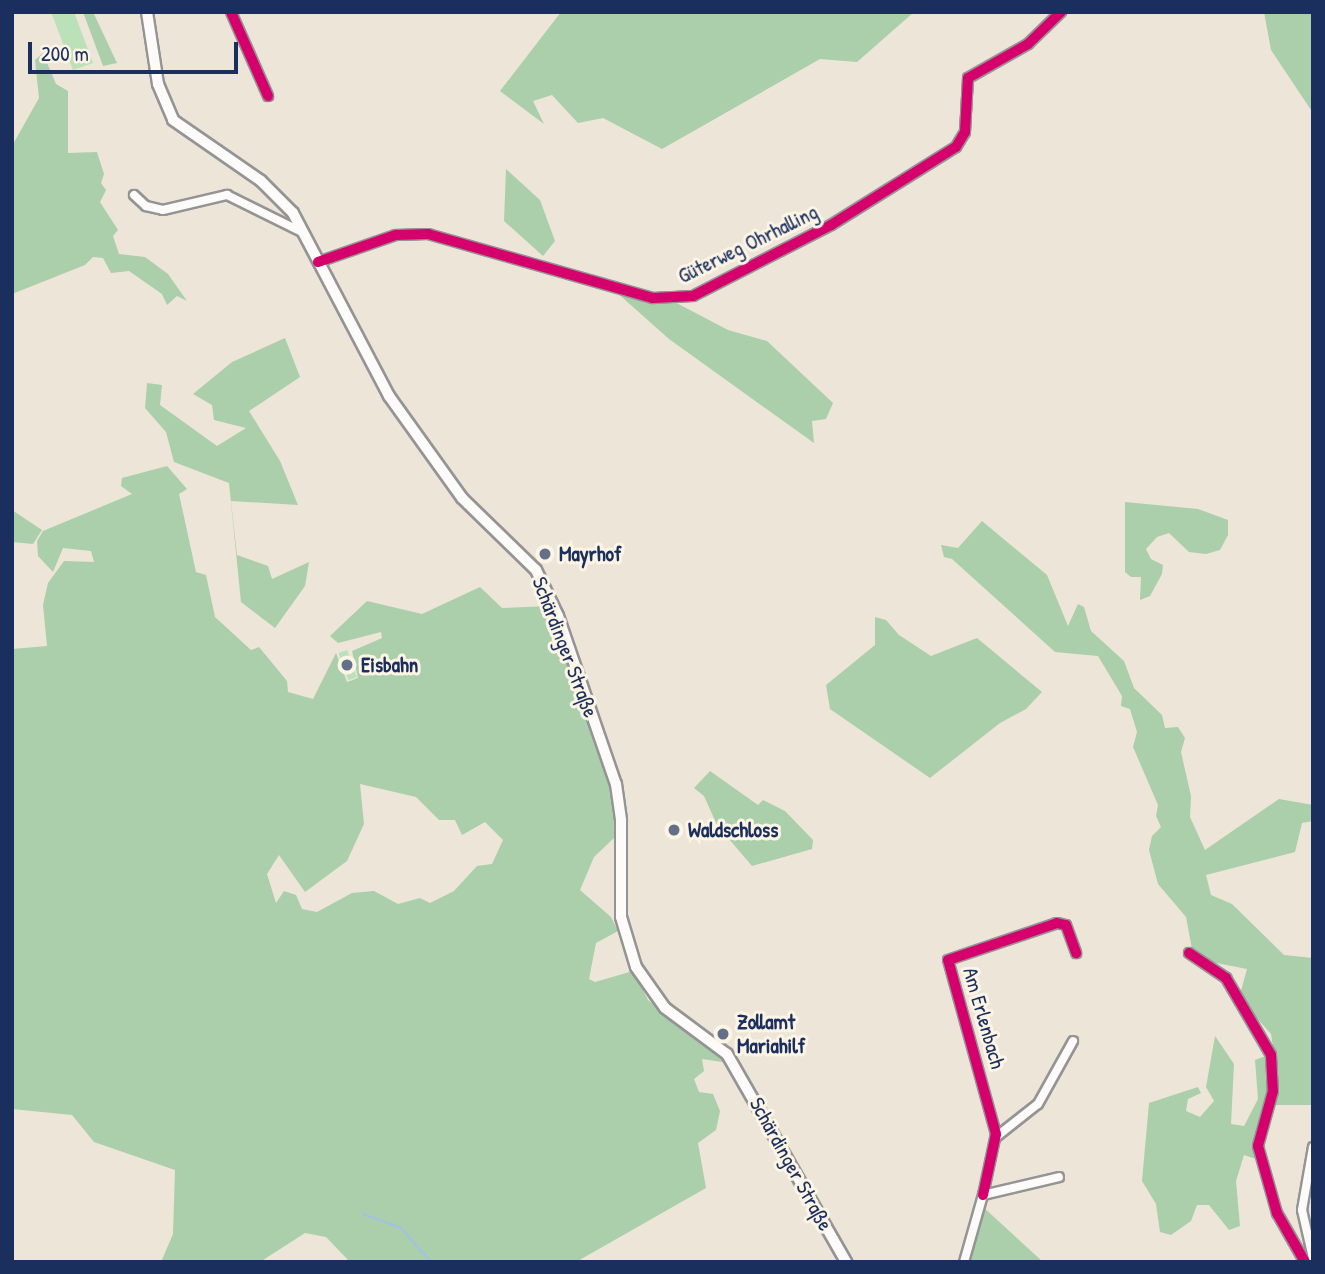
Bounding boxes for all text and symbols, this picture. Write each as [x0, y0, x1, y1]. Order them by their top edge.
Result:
scale bar [32, 28, 242, 72]
text: 200 m [41, 39, 89, 68]
street label: Güterweg Ohrhalling [674, 199, 822, 289]
place label: Mayrhof [559, 541, 622, 567]
marker: Mayrhof [537, 546, 553, 562]
street label: Schärdinger Straße [527, 573, 603, 721]
place label: Eisbahn [361, 652, 418, 678]
marker: Eisbahn [339, 657, 355, 673]
place label: Waldschloss [688, 817, 778, 843]
marker: Waldschloss [666, 822, 682, 838]
street label: Am Erlenbach [958, 965, 1010, 1071]
place label: Zollamt Mariahilf [737, 1009, 805, 1059]
marker: Zollamt Mariahilf [715, 1026, 731, 1042]
street label: Schärdinger Straße [744, 1093, 838, 1235]

